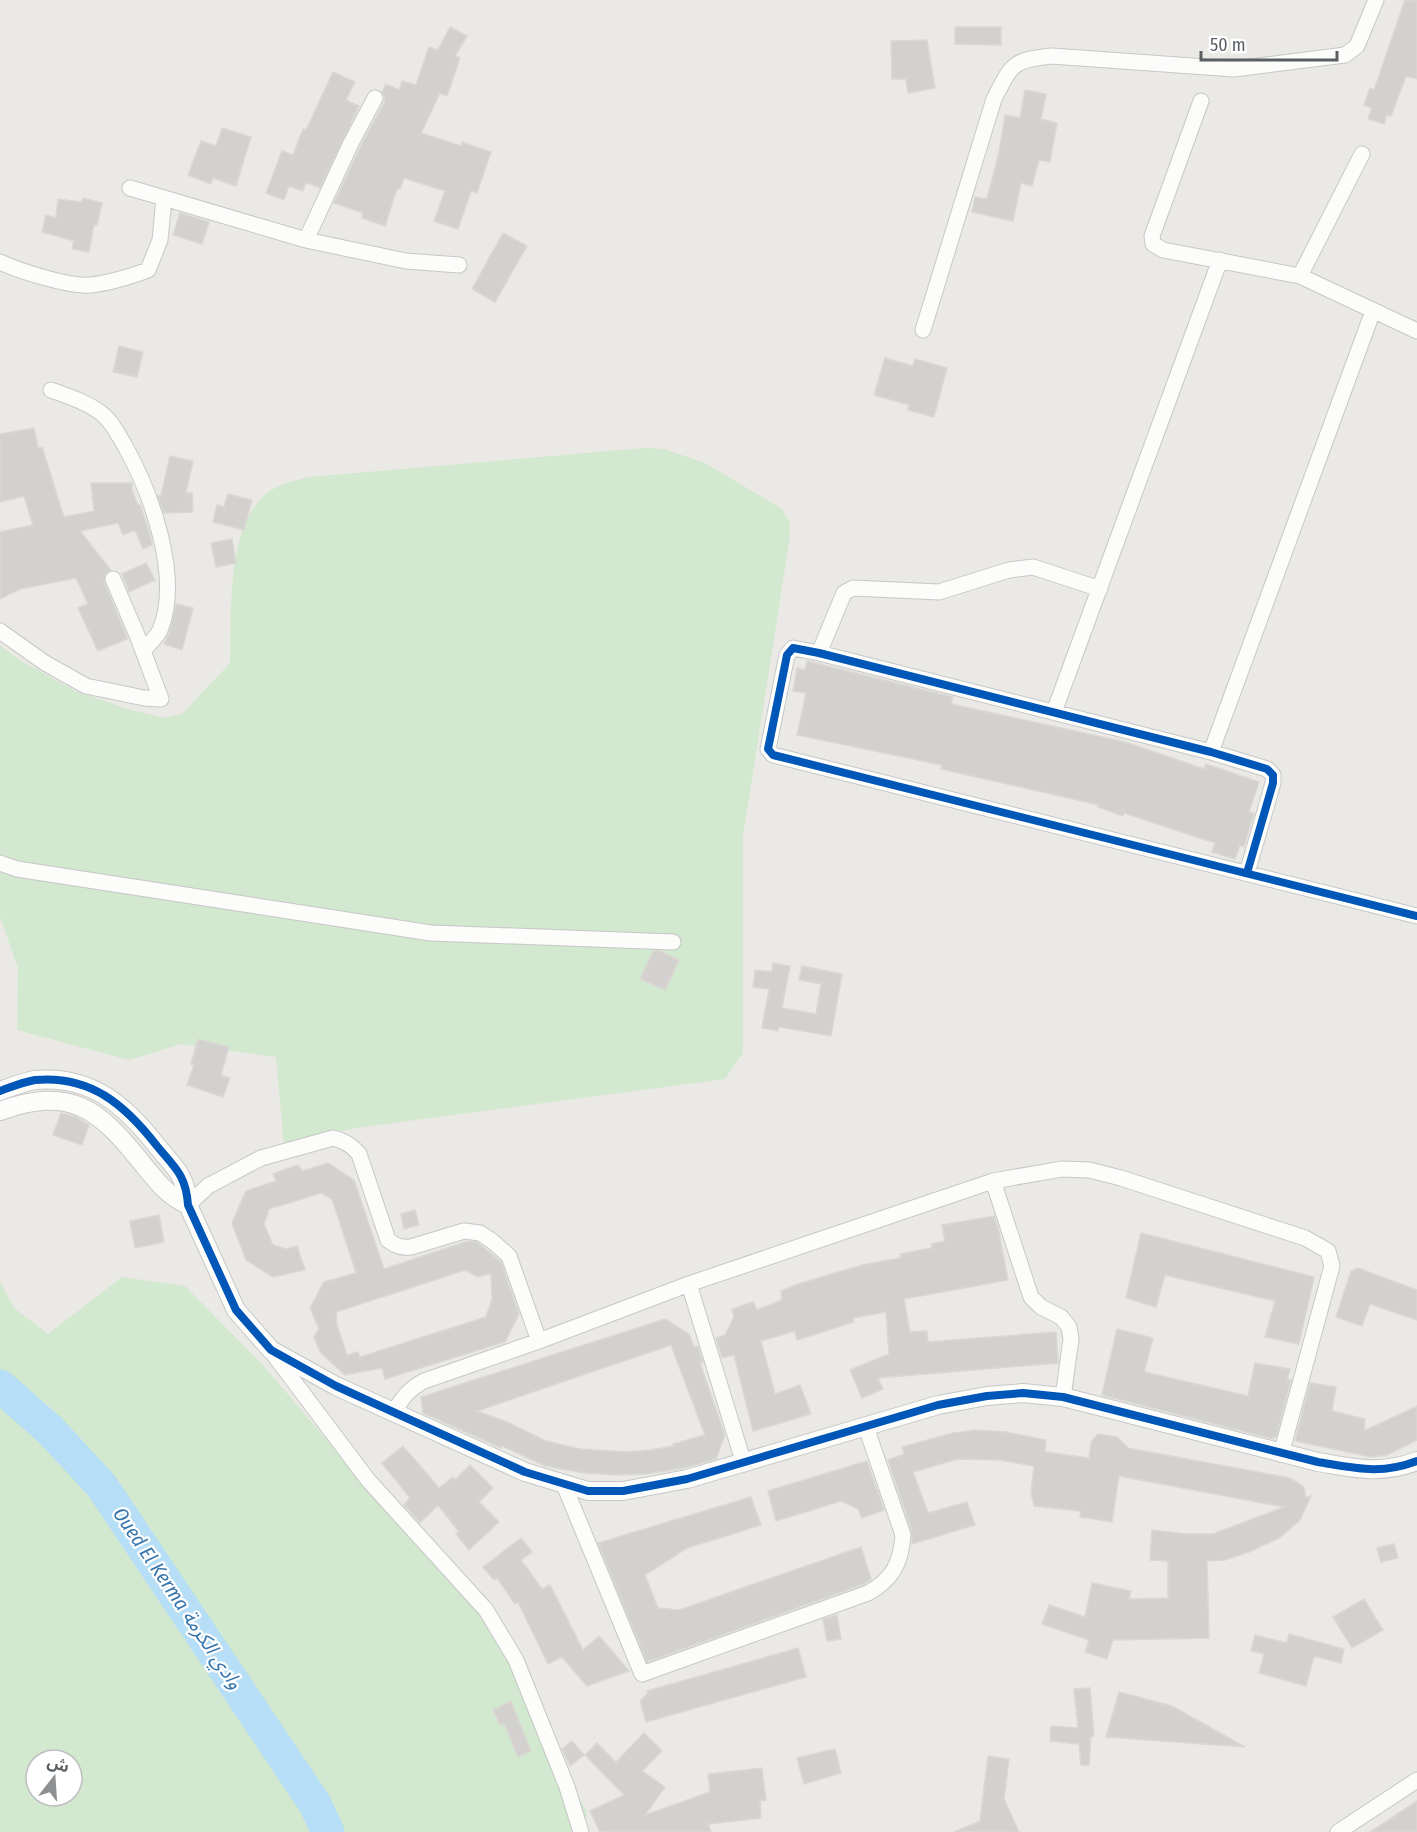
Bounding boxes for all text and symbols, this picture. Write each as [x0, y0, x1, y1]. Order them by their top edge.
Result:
scale bar [1201, 24, 1338, 62]
text: 50 m [1210, 34, 1246, 56]
water label: Oued El Kerma وادي الكرمة [105, 1503, 248, 1696]
north arrow [24, 1748, 84, 1808]
text: ش [45, 1752, 72, 1776]

